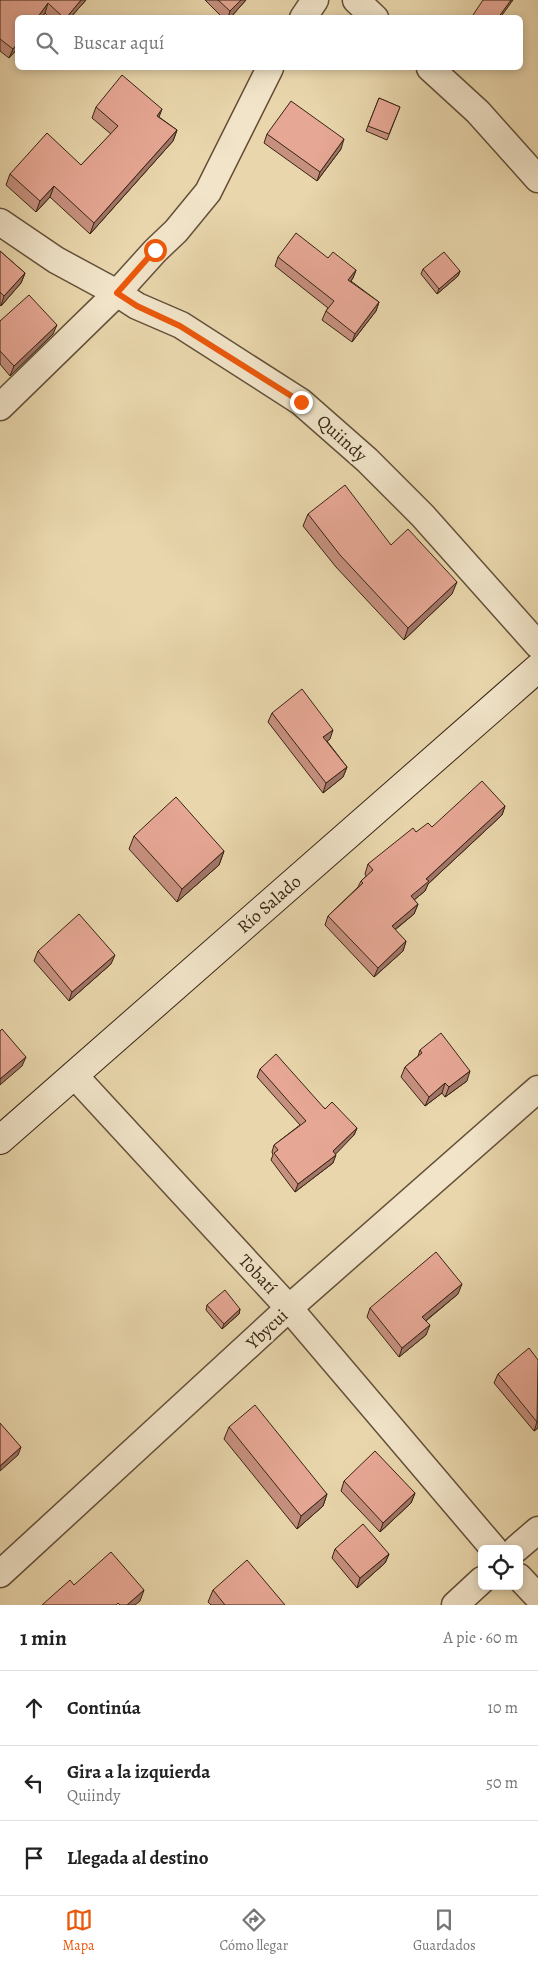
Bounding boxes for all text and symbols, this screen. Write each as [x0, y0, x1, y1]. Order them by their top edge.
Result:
search box [15, 15, 523, 70]
icon: search [33, 29, 61, 57]
text: Buscar aquí [73, 30, 164, 56]
route start [144, 239, 167, 262]
route end [290, 391, 313, 414]
street label: Quiindy [312, 409, 373, 468]
street label: Río Salado [232, 870, 306, 938]
street label: Tobatí [233, 1249, 283, 1299]
street label: Ybycui [240, 1304, 293, 1355]
map controls [478, 1545, 523, 1590]
button: locate [478, 1545, 523, 1590]
text: 1 min [20, 1624, 67, 1652]
text: A pie · 60 m [443, 1627, 518, 1649]
icon: ahead [20, 1694, 48, 1722]
text: Continúa [67, 1695, 141, 1721]
text: 10 m [488, 1697, 518, 1719]
text: Gira a la izquierda [67, 1759, 210, 1785]
icon: left [20, 1769, 48, 1797]
text: 50 m [486, 1772, 518, 1794]
text: Quiindy [67, 1785, 120, 1807]
icon: arrive [20, 1844, 48, 1872]
text: Llegada al destino [67, 1845, 209, 1871]
tab: Mapa [62, 1906, 95, 1955]
tab: Cómo llegar [220, 1906, 288, 1955]
tab: Guardados [413, 1906, 476, 1955]

